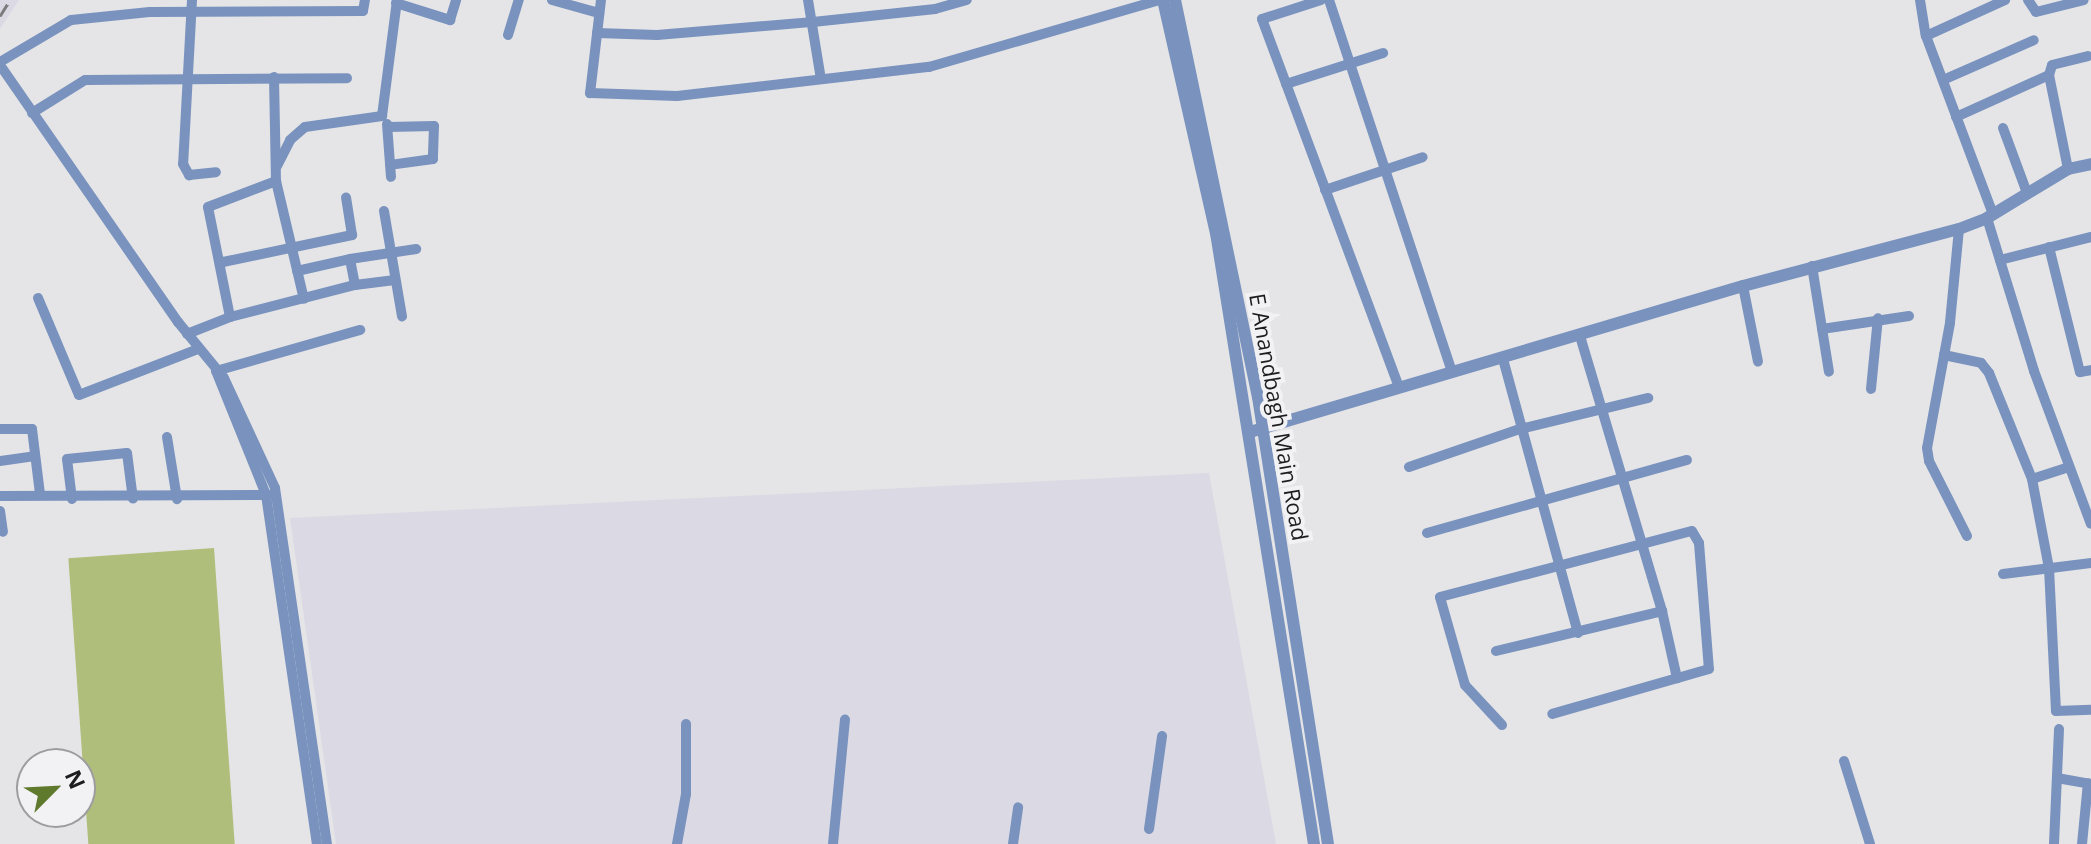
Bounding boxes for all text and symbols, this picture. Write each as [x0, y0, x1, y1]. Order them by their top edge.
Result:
street label: E Anandbagh Main Road [1244, 291, 1314, 543]
north arrow [16, 748, 96, 828]
text: N [59, 765, 93, 793]

